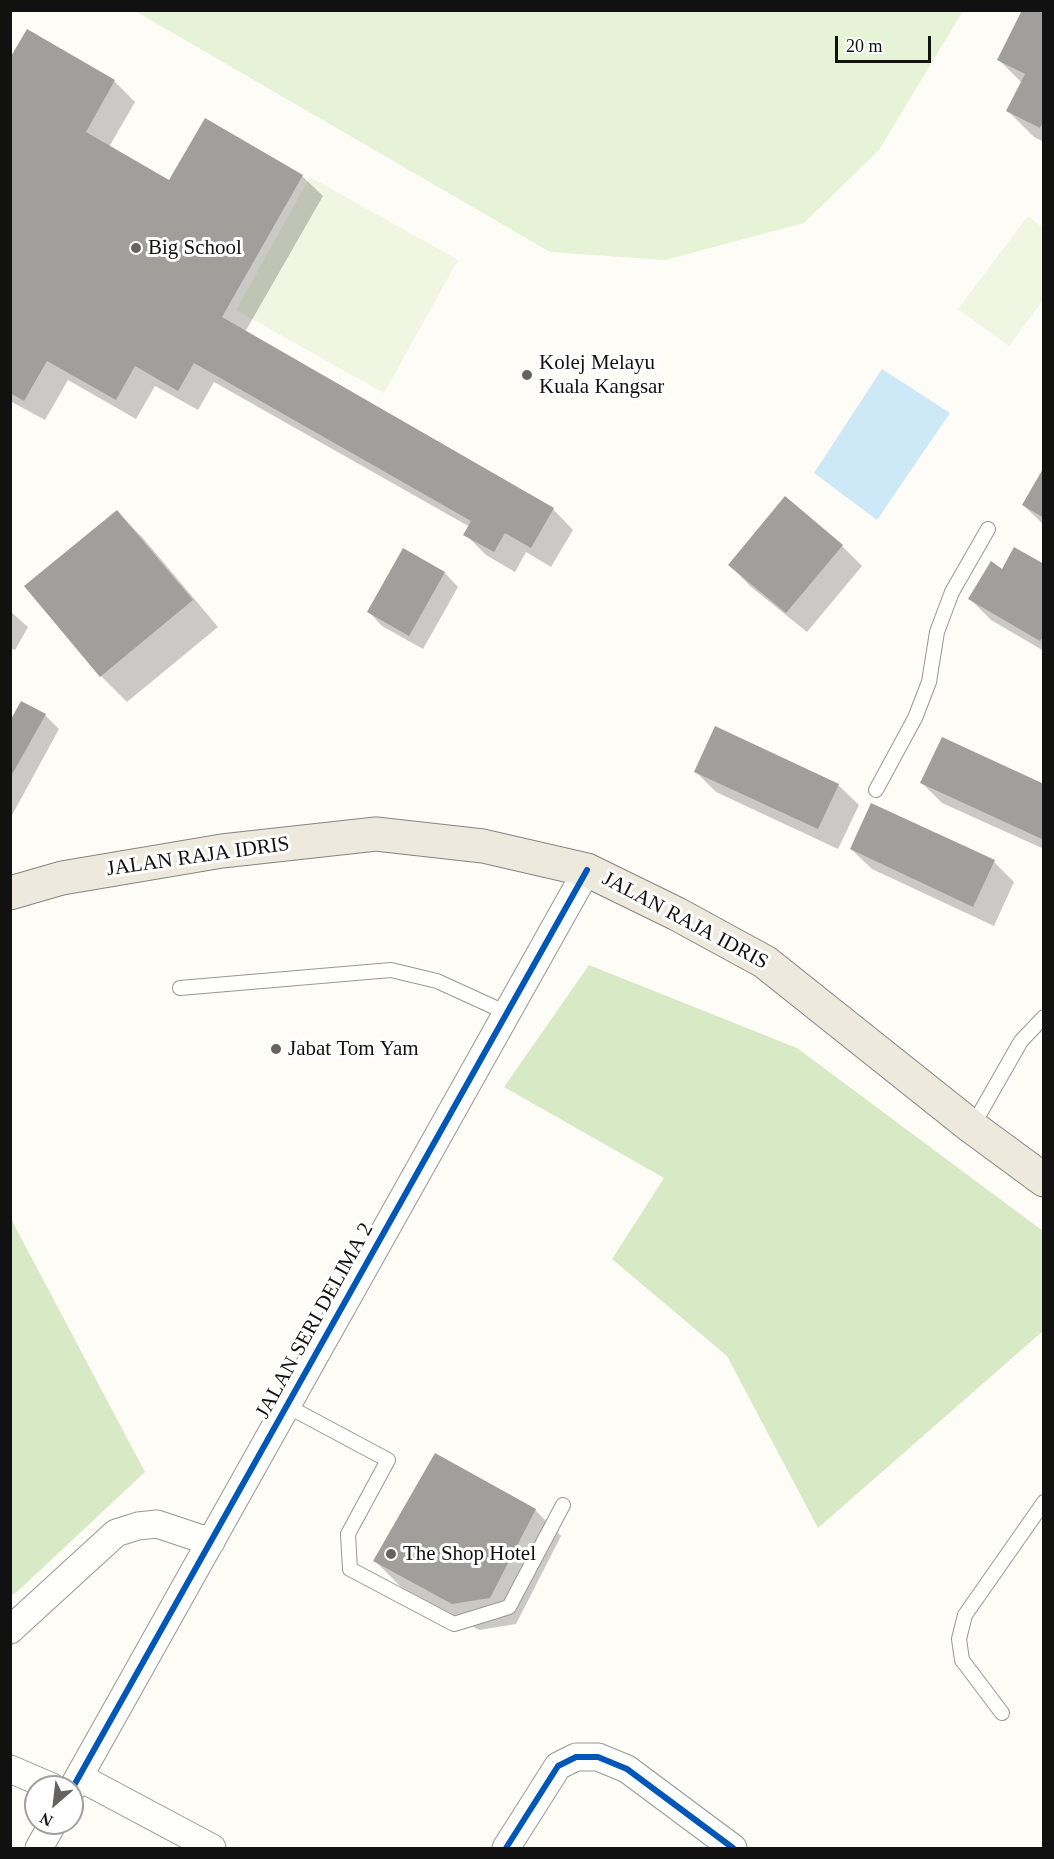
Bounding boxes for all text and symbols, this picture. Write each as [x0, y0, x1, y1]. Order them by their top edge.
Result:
scale bar [838, 24, 934, 62]
text: 20 m [846, 36, 883, 56]
place label: Big School [148, 235, 242, 261]
marker: Big School [129, 241, 143, 255]
place label: Kolej Melayu Kuala Kangsar [539, 350, 664, 400]
marker: Kolej Melayu Kuala Kangsar [520, 368, 534, 382]
street label: JALAN RAJA IDRIS [105, 832, 291, 882]
street label: JALAN RAJA IDRIS [598, 867, 772, 975]
place label: Jabat Tom Yam [288, 1036, 419, 1062]
marker: Jabat Tom Yam [269, 1042, 283, 1056]
street label: JALAN SERI DELIMA 2 [251, 1219, 379, 1423]
place label: The Shop Hotel [403, 1541, 536, 1567]
marker: The Shop Hotel [384, 1547, 398, 1561]
north arrow [24, 1775, 84, 1835]
text: N [37, 1809, 55, 1830]

